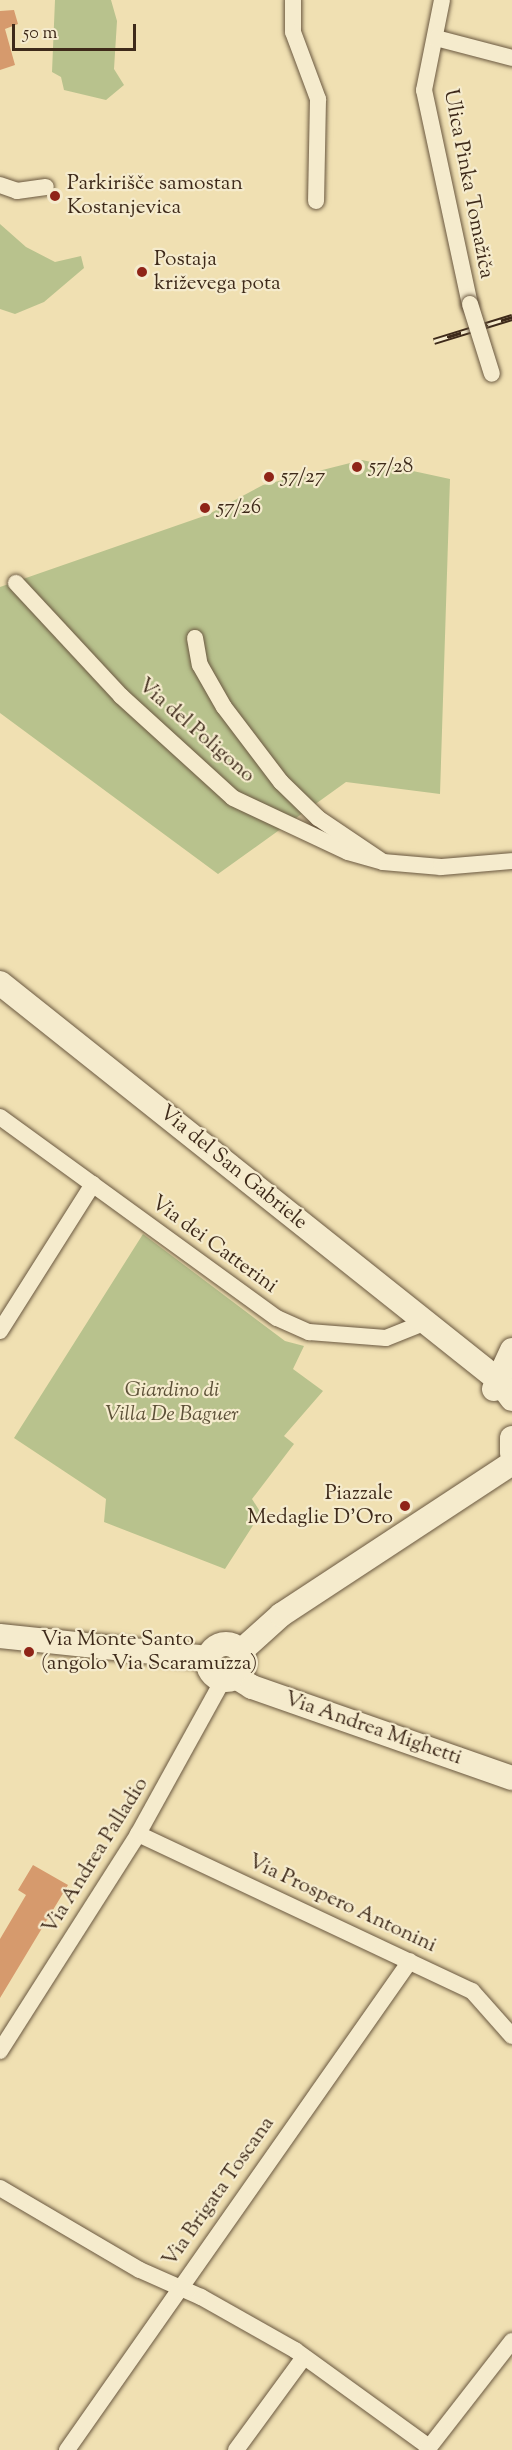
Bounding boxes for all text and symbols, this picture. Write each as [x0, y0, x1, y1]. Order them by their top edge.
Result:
scale bar [15, 12, 140, 50]
text: 50 m [23, 21, 57, 47]
street label: Ulica Pinka Tomažiča [437, 87, 499, 281]
place label: Parkirišče samostan Kostanjevica [67, 171, 243, 221]
marker: Parkirišče samostan Kostanjevica [48, 189, 62, 203]
place label: Postaja križevega pota [154, 247, 281, 297]
marker: Postaja križevega pota [135, 265, 149, 279]
place label: 57/28 [369, 454, 413, 480]
marker: 57/28 [350, 460, 364, 474]
place label: 57/27 [281, 464, 325, 490]
marker: 57/27 [262, 470, 276, 484]
place label: 57/26 [217, 495, 261, 521]
marker: 57/26 [198, 501, 212, 515]
street label: Via del Poligono [132, 673, 260, 789]
street label: Via del San Gabriele [154, 1100, 312, 1236]
street label: Via dei Catterini [146, 1191, 282, 1299]
park label: Giardino di Villa De Baguer [105, 1378, 239, 1428]
place label: Piazzale Medaglie D'Oro [247, 1481, 393, 1531]
marker: Piazzale Medaglie D'Oro [398, 1499, 412, 1513]
place label: Via Monte Santo (angolo Via Scaramuzza) [41, 1627, 257, 1677]
marker: Via Monte Santo (angolo Via Scaramuzza) [22, 1645, 36, 1659]
street label: Via Andrea Mighetti [281, 1687, 465, 1771]
street label: Via Andrea Palladio [38, 1773, 154, 1939]
street label: Via Prospero Antonini [244, 1849, 440, 1959]
street label: Via Brigata Toscana [158, 2112, 280, 2272]

